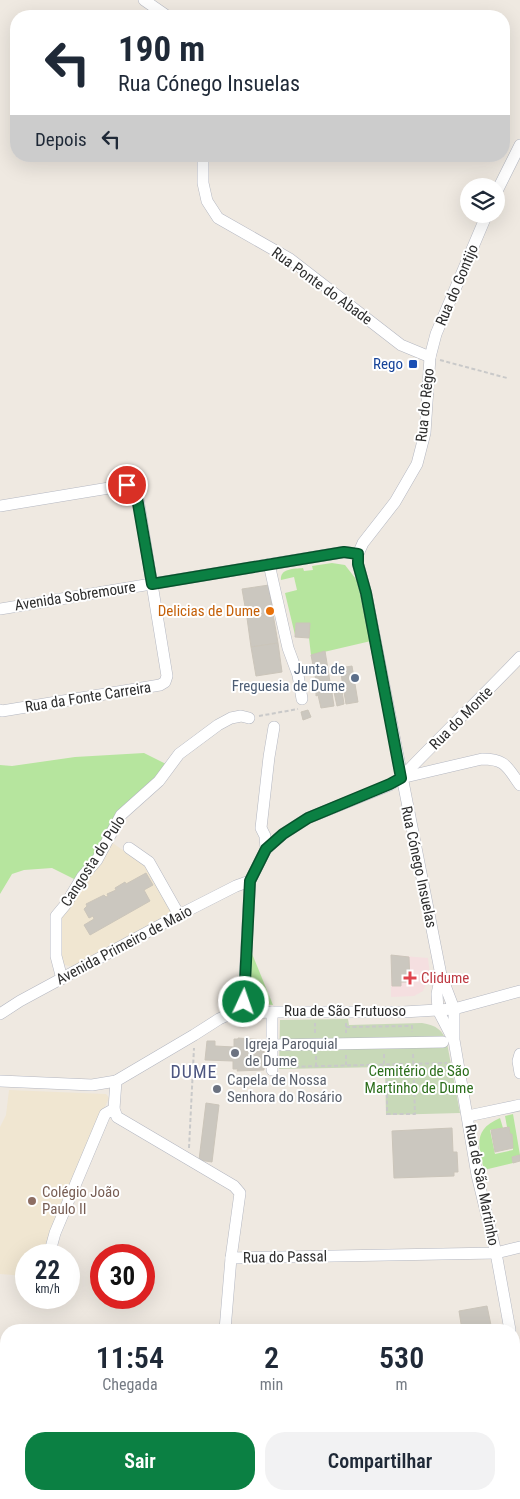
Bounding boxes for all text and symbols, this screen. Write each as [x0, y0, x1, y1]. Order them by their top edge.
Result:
text: 190 m [118, 29, 205, 70]
icon: left [35, 30, 100, 95]
text: Rua Cónego Insuelas [118, 71, 300, 96]
icon: left [97, 125, 125, 153]
text: Depois [35, 128, 87, 151]
map controls [460, 178, 505, 223]
button: layers [460, 178, 505, 223]
street label: Rua do Gontijo [432, 242, 482, 328]
street label: Rua Ponte do Abade [268, 243, 376, 329]
place label: Rego [373, 355, 403, 373]
marker: Rego [407, 358, 419, 370]
street label: Rua do Rêgo [412, 367, 438, 443]
pin [106, 464, 148, 506]
icon: arrive [113, 471, 141, 499]
street label: Avenida Sobremoure [13, 578, 137, 614]
place label: Delicias de Dume [158, 602, 260, 620]
marker: Delicias de Dume [264, 605, 276, 617]
place label: Junta de Freguesia de Dume [232, 660, 345, 695]
marker: Junta de Freguesia de Dume [349, 672, 361, 684]
street label: Rua da Fonte Carreira [24, 678, 152, 716]
street label: Rua do Monte [426, 683, 496, 753]
street label: Rua Cónego Insuelas [397, 804, 441, 930]
street label: Cangosta do Pulo [57, 812, 129, 910]
street label: Avenida Primeiro de Maio [53, 902, 195, 988]
place label: Clidume [421, 969, 469, 987]
marker: Clidume [403, 971, 417, 985]
position arrow [217, 975, 269, 1027]
street label: Rua de São Frutuoso [284, 1002, 406, 1020]
place label: Igreja Paroquial de Dume [245, 1035, 338, 1070]
marker: Igreja Paroquial de Dume [229, 1047, 241, 1059]
district label: DUME [171, 1061, 217, 1082]
park label: Cemitério de São Martinho de Dume [365, 1062, 473, 1097]
place label: Capela de Nossa Senhora do Rosário [227, 1071, 342, 1106]
marker: Capela de Nossa Senhora do Rosário [211, 1083, 223, 1095]
street label: Rua de São Martinho [461, 1123, 503, 1247]
place label: Colégio João Paulo II [42, 1183, 120, 1218]
marker: Colégio João Paulo II [26, 1195, 38, 1207]
speed limit sign: 30 [90, 1244, 155, 1309]
street label: Rua do Passal [243, 1247, 327, 1267]
text: 22 [35, 1256, 60, 1285]
text: km/h [35, 1282, 60, 1296]
text: 11:54 [96, 1340, 164, 1375]
text: 2 [264, 1340, 279, 1375]
text: 530 [379, 1340, 424, 1375]
text: Chegada [102, 1375, 158, 1394]
text: min [260, 1375, 283, 1394]
text: m [396, 1375, 408, 1394]
button: Sair [25, 1432, 255, 1490]
button: Compartilhar [265, 1432, 495, 1490]

